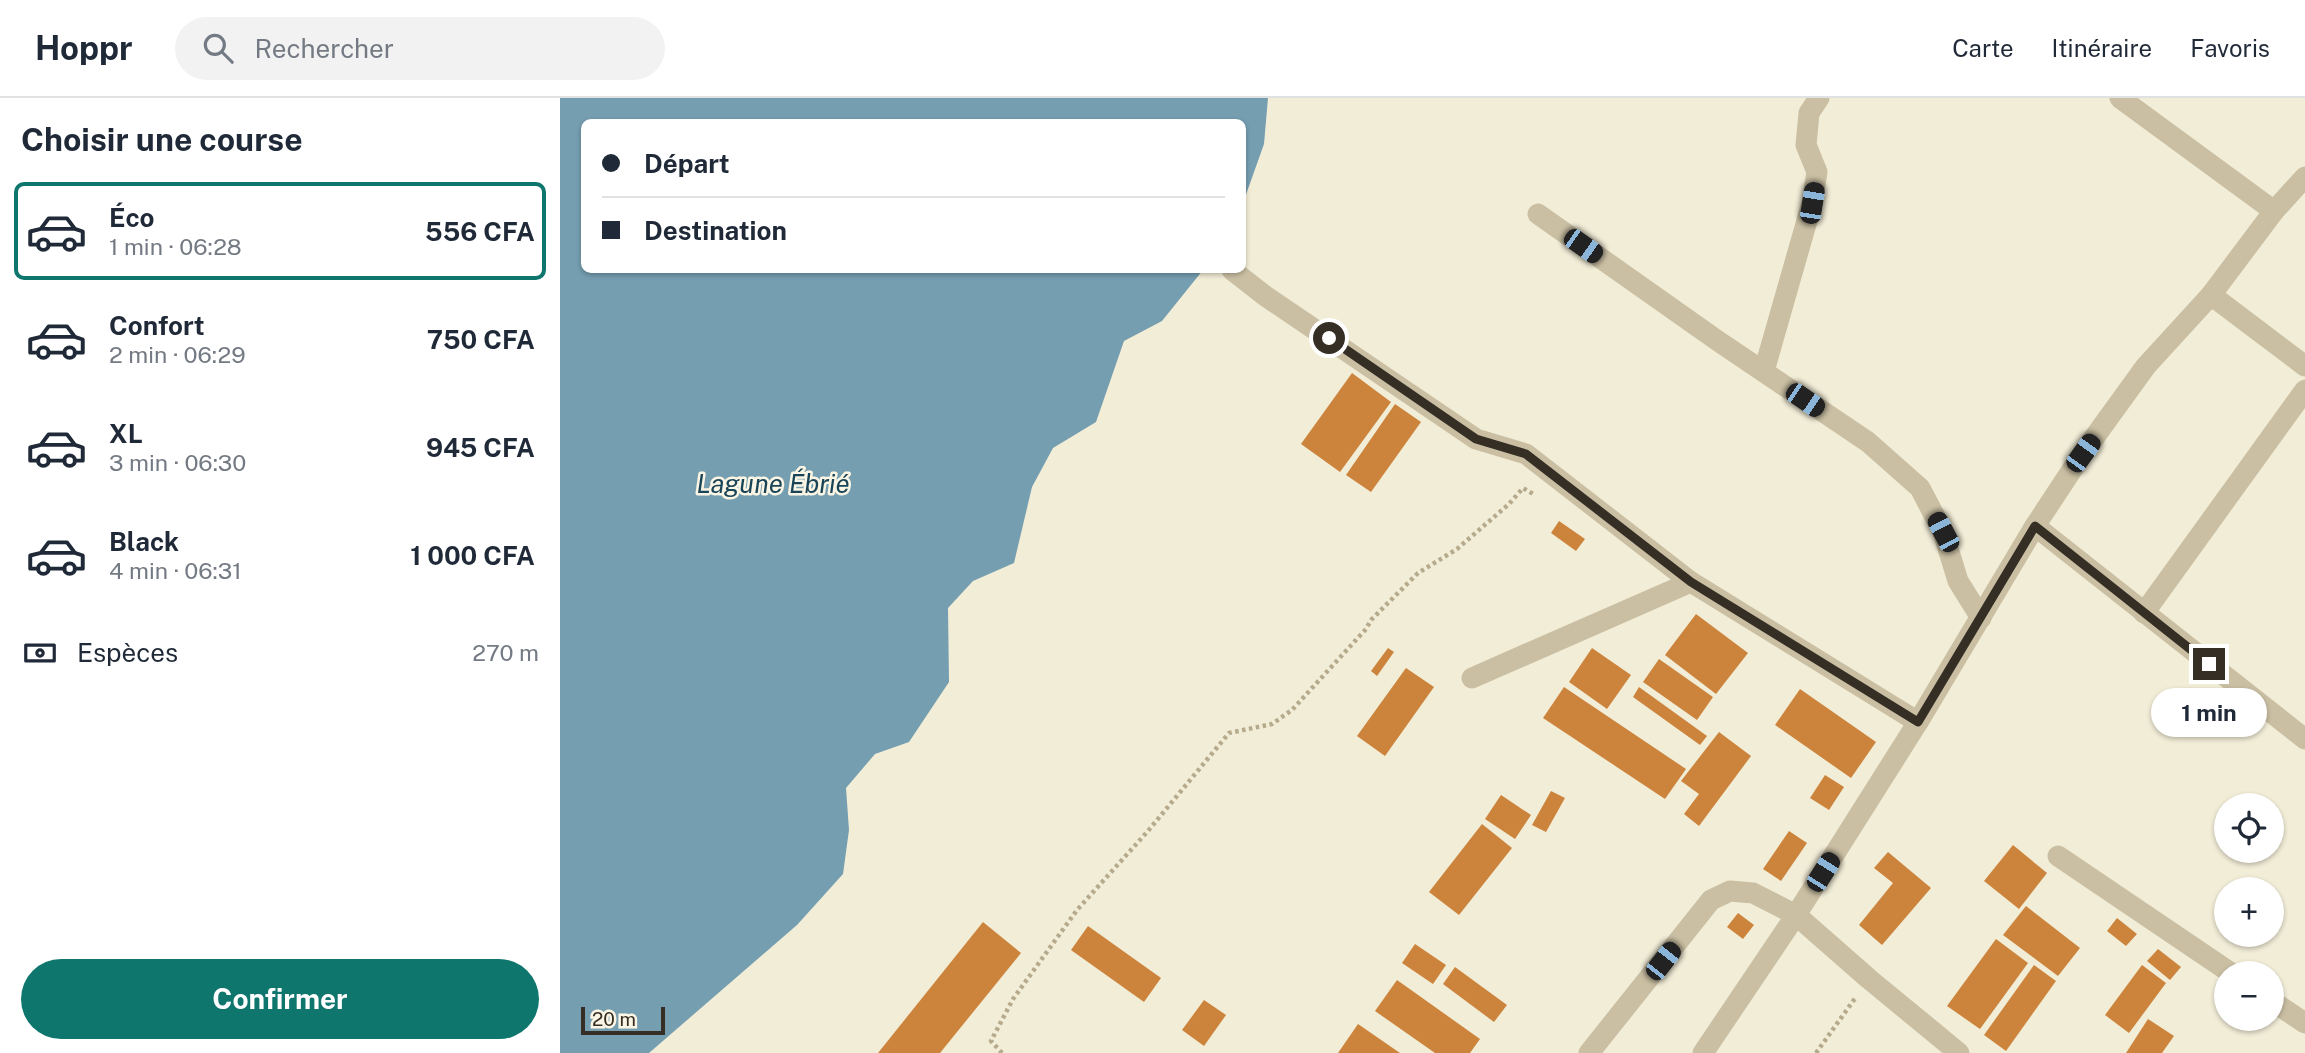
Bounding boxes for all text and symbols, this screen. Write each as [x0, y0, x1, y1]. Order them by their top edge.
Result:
search box [175, 17, 665, 80]
text: Hoppr [35, 29, 133, 67]
icon: search [199, 29, 237, 67]
text: Rechercher [255, 33, 394, 64]
text: Carte [1952, 34, 2014, 62]
text: Itinéraire [2052, 34, 2152, 62]
text: Favoris [2190, 34, 2270, 62]
text: Choisir une course [21, 121, 303, 158]
text: Départ [644, 148, 730, 179]
car [1799, 181, 1826, 225]
icon: car [25, 200, 88, 263]
text: Éco [109, 202, 155, 233]
text: Destination [644, 215, 787, 246]
text: 556 CFA [425, 216, 535, 247]
car [1560, 225, 1607, 267]
text: 1 min · 06:28 [109, 233, 242, 260]
icon: car [25, 308, 88, 371]
text: Confort [109, 310, 205, 341]
route start [1313, 322, 1345, 354]
text: 750 CFA [427, 324, 535, 355]
text: 2 min · 06:29 [109, 341, 246, 368]
car [1782, 380, 1829, 420]
icon: car [25, 416, 88, 479]
text: XL [109, 418, 143, 449]
car [2063, 430, 2104, 476]
text: 945 CFA [426, 432, 535, 463]
text: 3 min · 06:30 [109, 449, 246, 476]
water label: Lagune Ébrié [696, 468, 850, 499]
car [1924, 509, 1963, 555]
icon: car [25, 524, 88, 587]
text: Black [109, 526, 179, 557]
text: 1 000 CFA [410, 540, 535, 571]
text: 4 min · 06:31 [109, 557, 242, 584]
icon: cash [21, 634, 59, 672]
text: Espèces [77, 637, 178, 668]
text: 270 m [472, 639, 539, 666]
route end [2193, 648, 2225, 680]
callout: 1 min [2151, 688, 2267, 738]
text: 1 min [2181, 699, 2237, 726]
map controls [2214, 793, 2284, 1031]
button: locate [2214, 793, 2284, 863]
car [1803, 849, 1844, 895]
button: + [2214, 877, 2284, 947]
car [1642, 938, 1685, 984]
button: Confirmer [21, 959, 539, 1039]
button: − [2214, 961, 2284, 1031]
scale bar [581, 1004, 665, 1036]
text: 20 m [592, 1008, 636, 1030]

